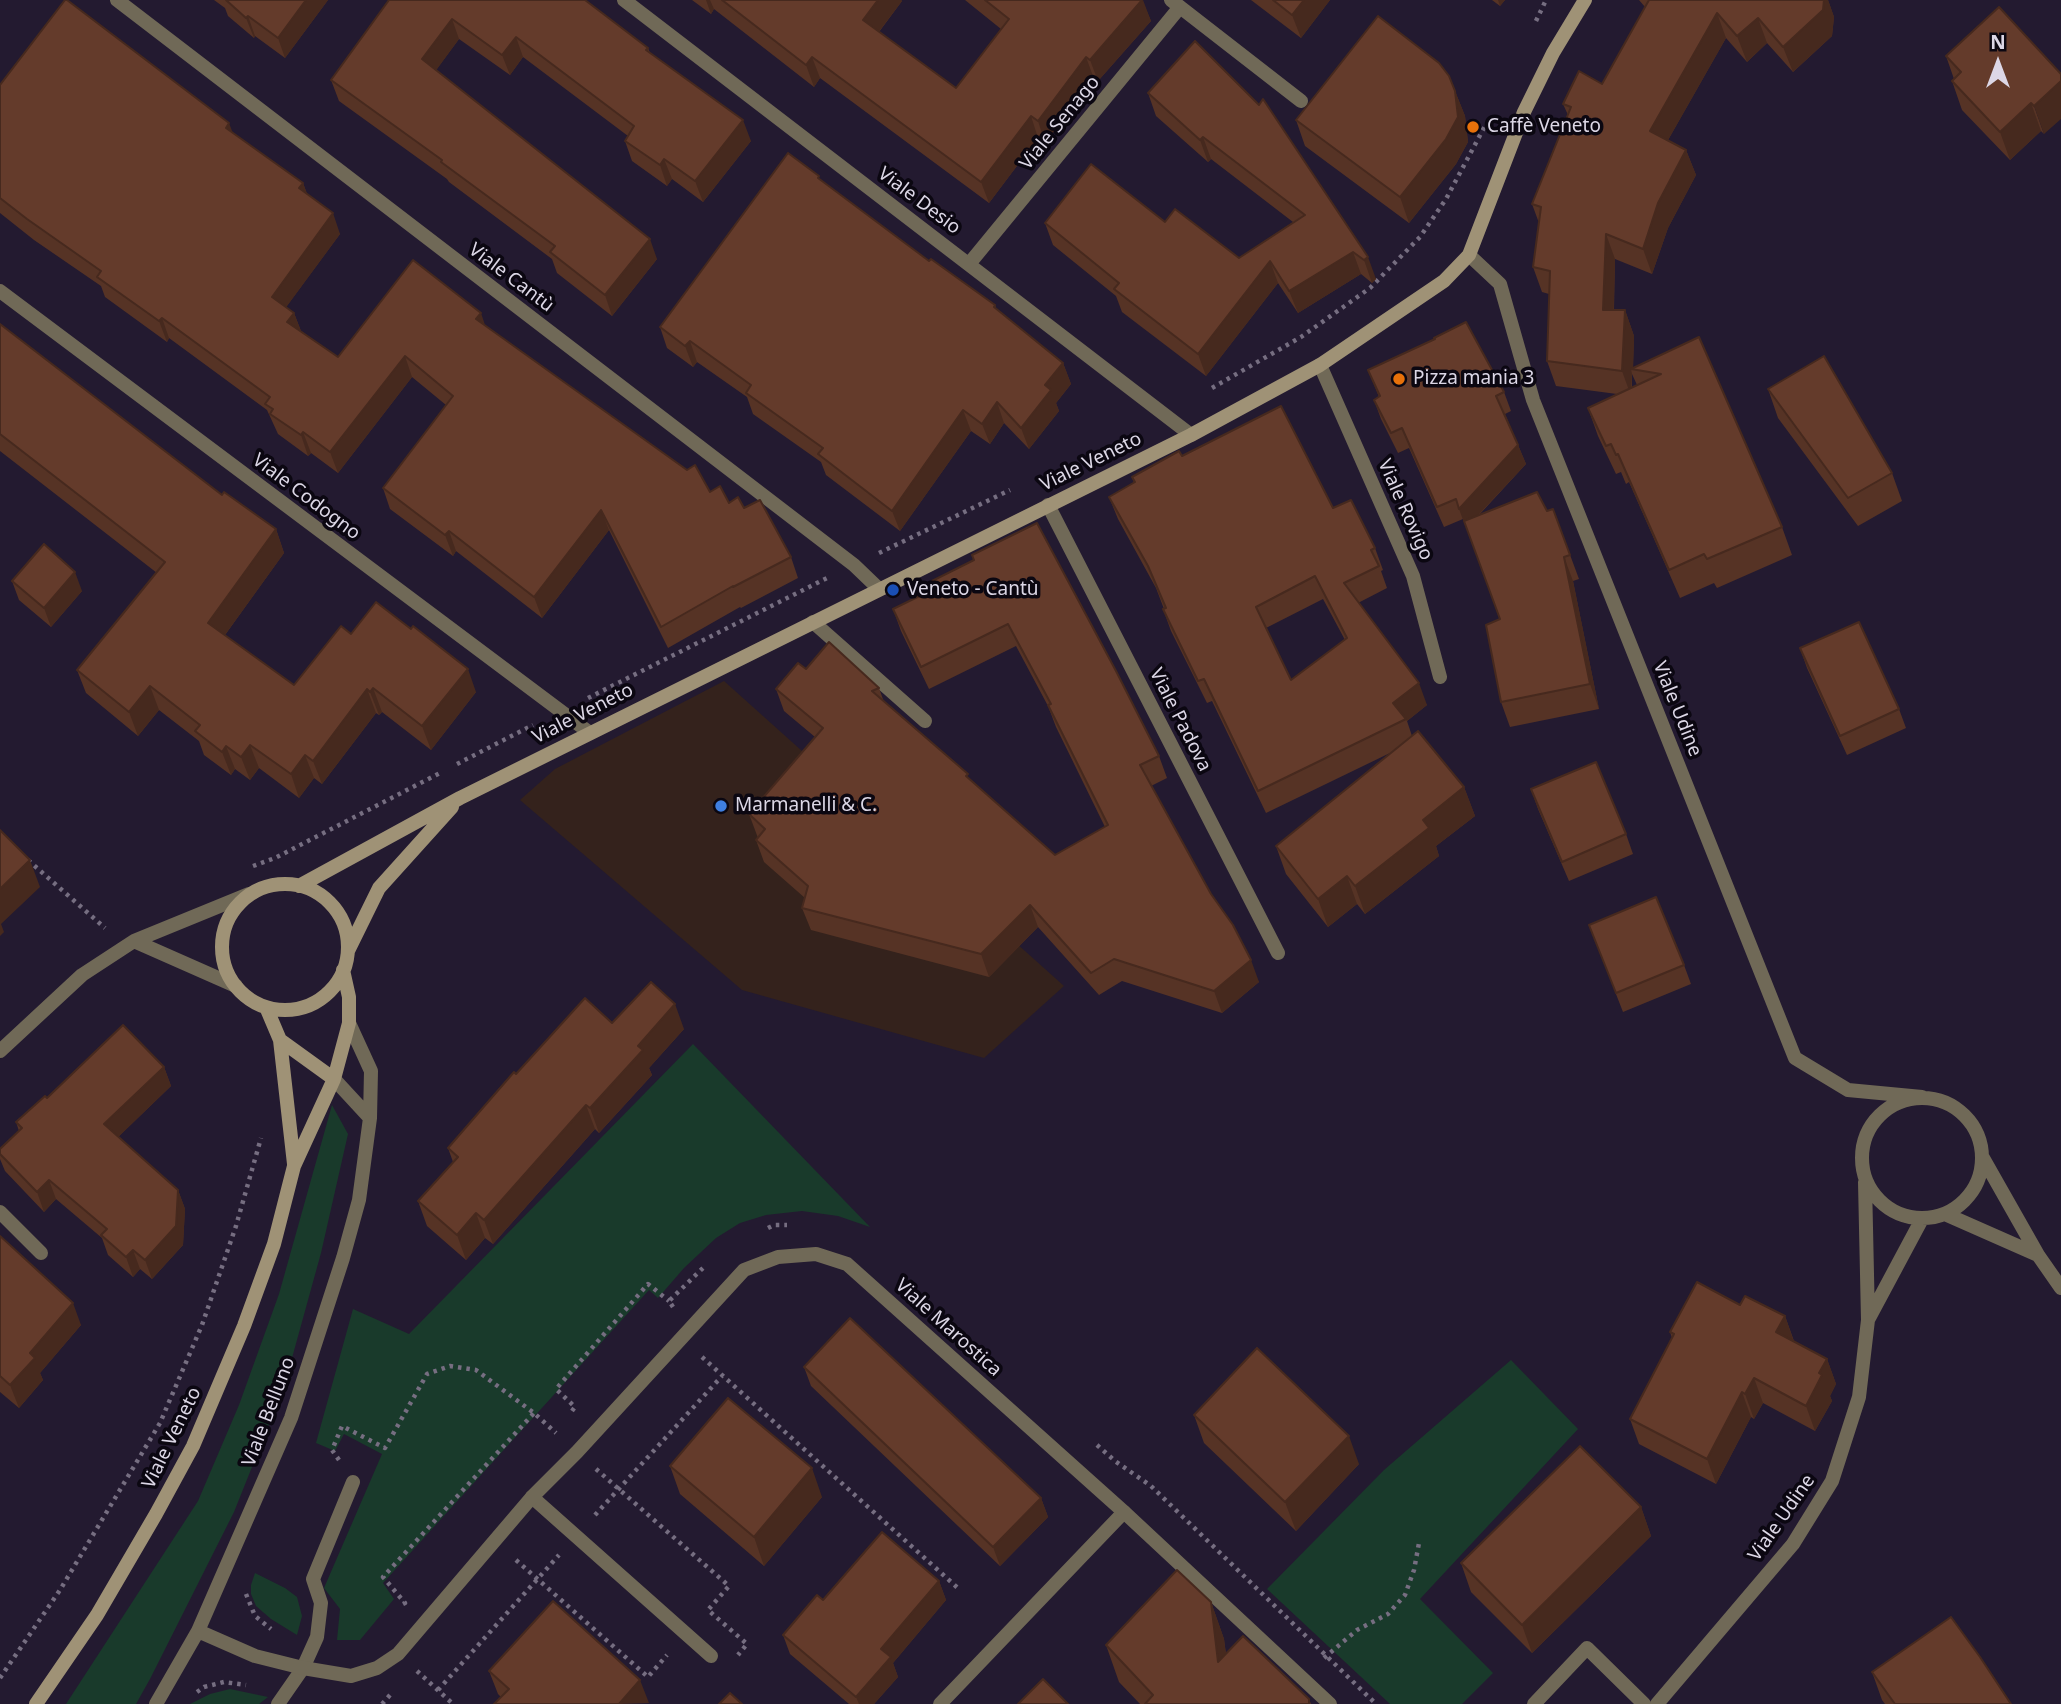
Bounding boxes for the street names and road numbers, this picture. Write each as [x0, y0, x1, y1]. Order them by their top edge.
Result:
street label: Viale Senago [1015, 71, 1105, 175]
street label: Viale Desio [873, 163, 965, 239]
street label: Viale Cantù [464, 239, 558, 317]
street label: Viale Veneto [1037, 428, 1145, 496]
street label: Viale Codogno [248, 449, 364, 545]
street label: Viale Rovigo [1373, 456, 1437, 564]
street label: Viale Udine [1648, 658, 1706, 760]
street label: Viale Padova [1144, 665, 1216, 775]
street label: Viale Veneto [529, 679, 637, 749]
street label: Viale Marostica [890, 1274, 1006, 1382]
street label: Viale Belluno [238, 1354, 300, 1470]
street label: Viale Veneto [138, 1384, 206, 1492]
street label: Viale Udine [1744, 1470, 1820, 1566]

